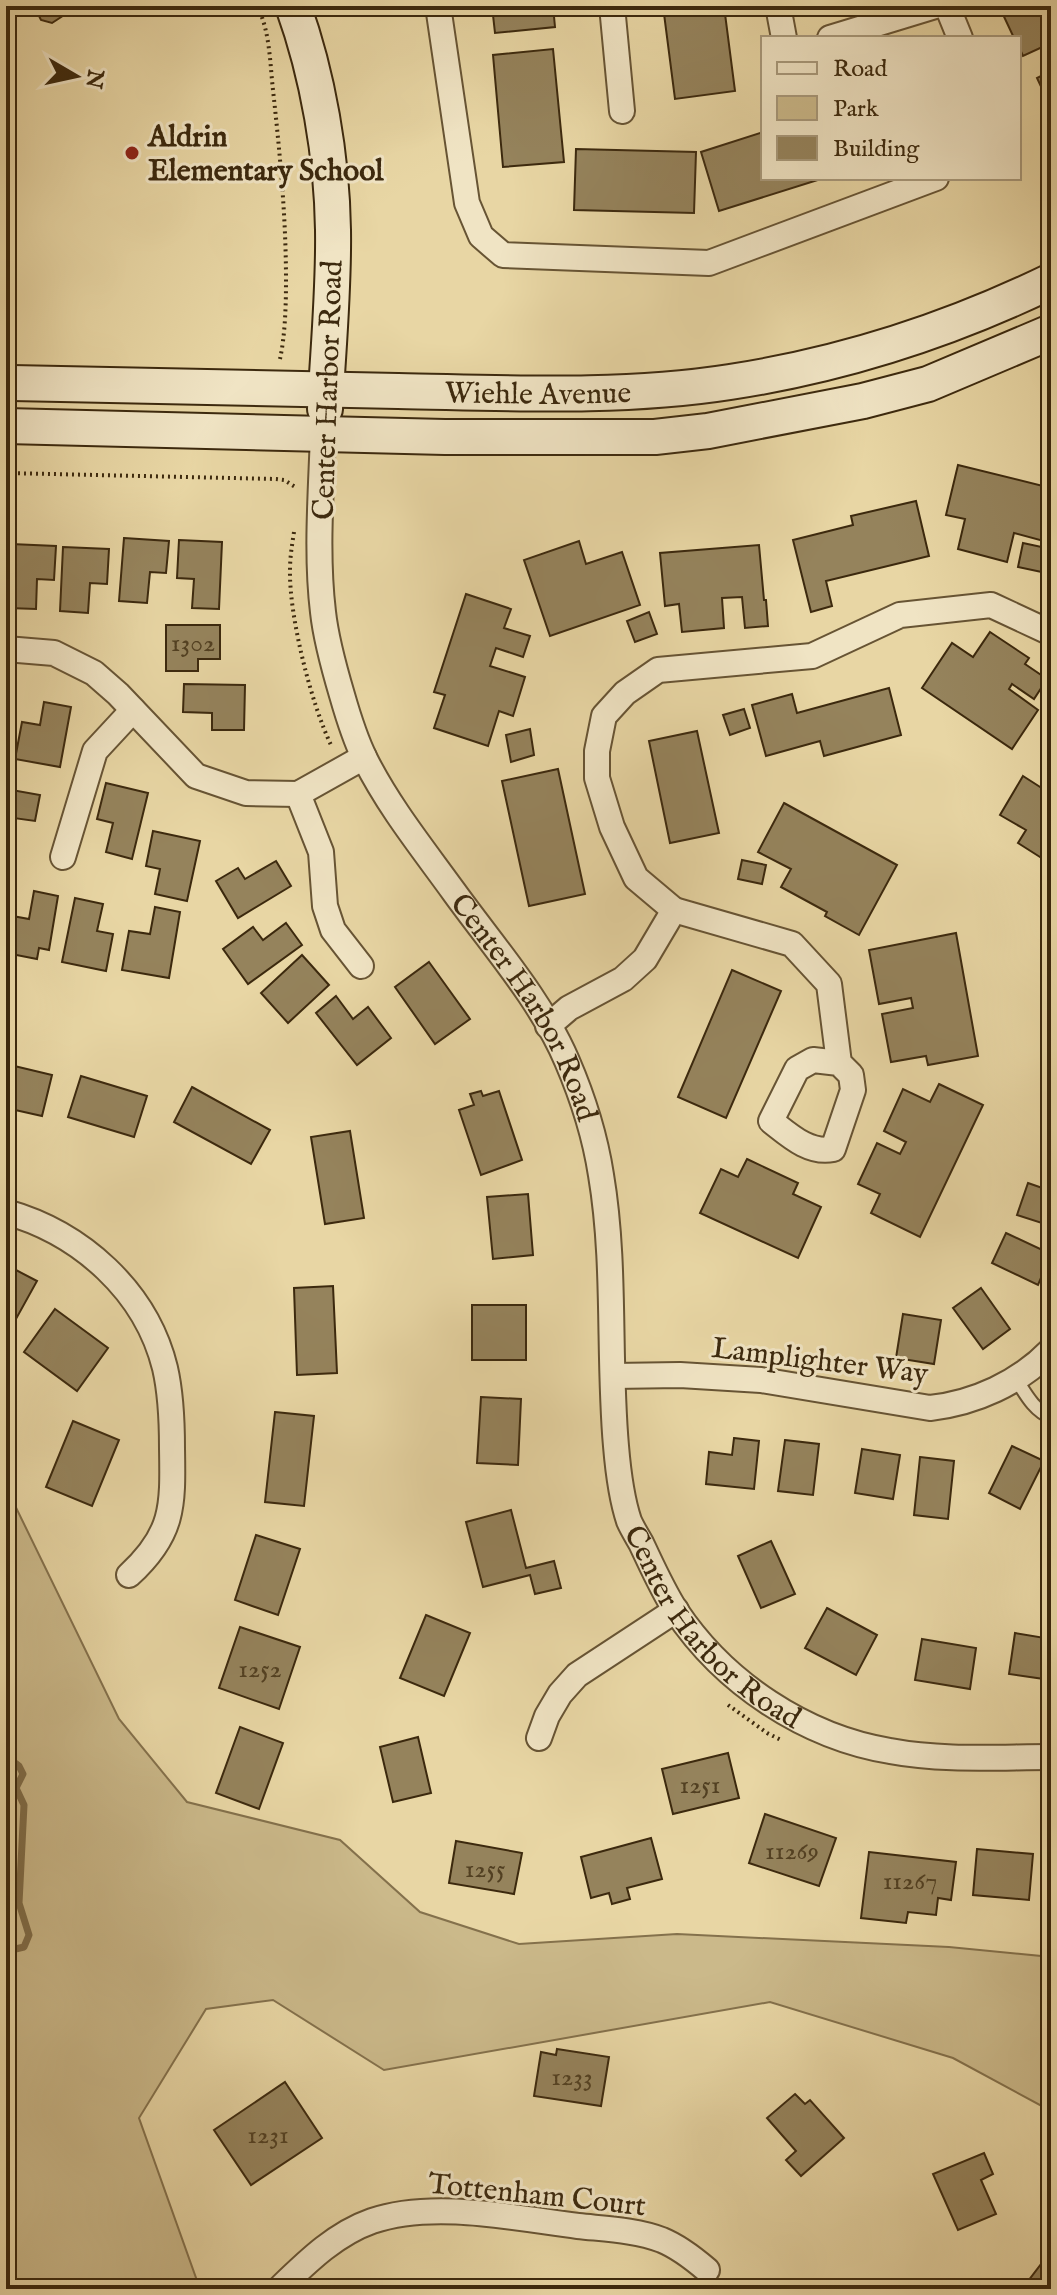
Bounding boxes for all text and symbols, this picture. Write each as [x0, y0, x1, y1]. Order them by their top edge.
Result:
north arrow [36, 36, 116, 116]
legend [761, 36, 1021, 180]
text: Road [833, 54, 887, 85]
text: N [78, 66, 109, 90]
text: Park [833, 94, 879, 125]
place label: Aldrin Elementary School [147, 119, 384, 191]
text: Building [833, 134, 920, 165]
marker: Aldrin Elementary School [123, 144, 141, 162]
street label: Center Harbor Road [305, 258, 353, 521]
street label: Wiehle Avenue [444, 375, 632, 415]
house number: 1302 [171, 627, 215, 660]
street label: Center Harbor Road [441, 887, 605, 1127]
street label: Lamplighter Way [709, 1330, 930, 1394]
street label: Center Harbor Road [614, 1519, 808, 1739]
house number: 1252 [238, 1653, 282, 1686]
house number: 1251 [680, 1769, 720, 1802]
house number: 11269 [765, 1835, 819, 1868]
house number: 1255 [465, 1853, 505, 1886]
house number: 11267 [883, 1865, 937, 1898]
house number: 1233 [551, 2061, 593, 2094]
house number: 1231 [247, 2119, 289, 2152]
street label: Tottenham Court [426, 2166, 648, 2226]

